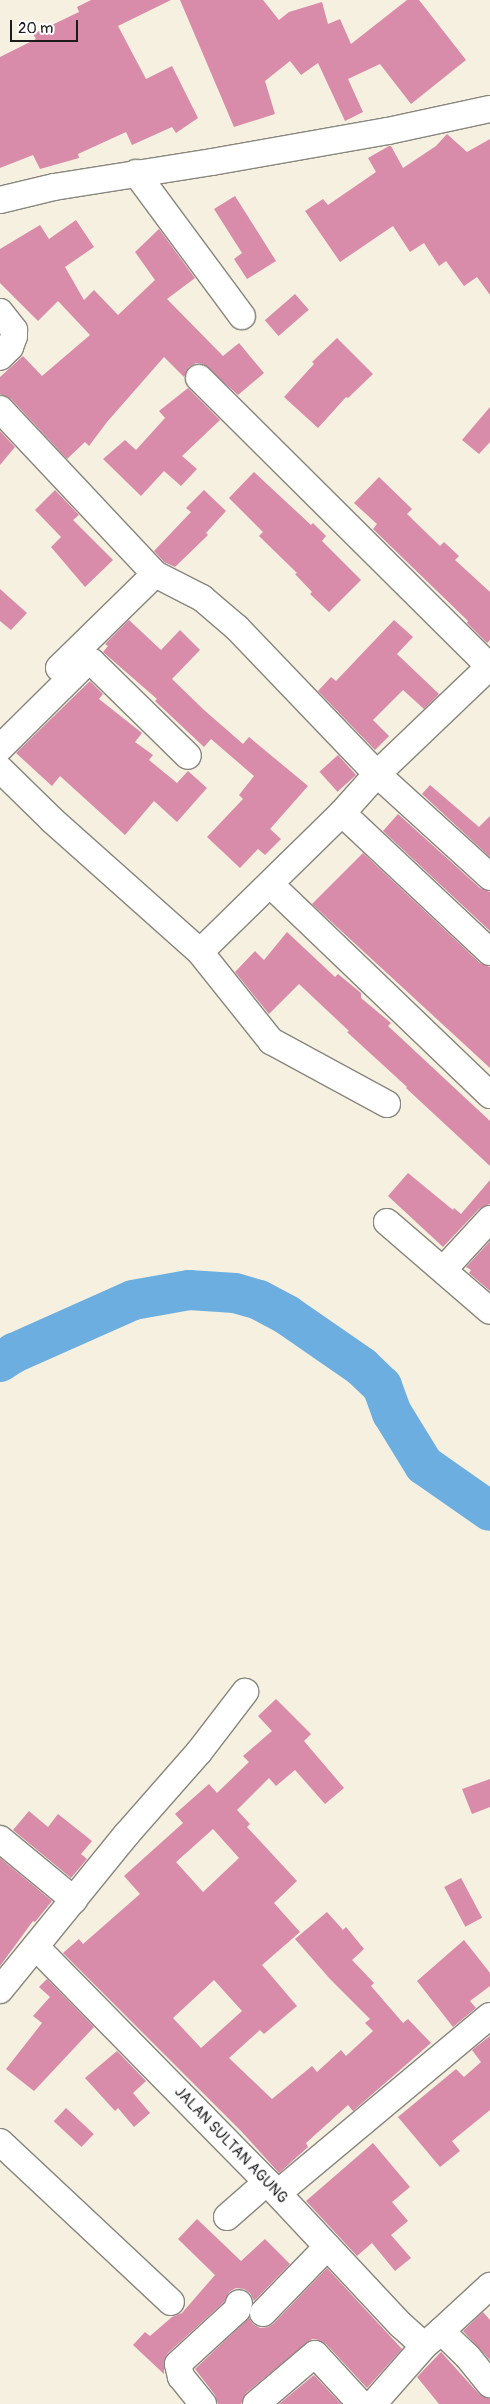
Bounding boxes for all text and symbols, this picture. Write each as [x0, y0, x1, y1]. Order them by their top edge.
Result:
scale bar [12, 10, 80, 42]
text: 20 m [18, 19, 53, 38]
street label: JALAN SULTAN AGUNG [171, 2083, 291, 2207]

